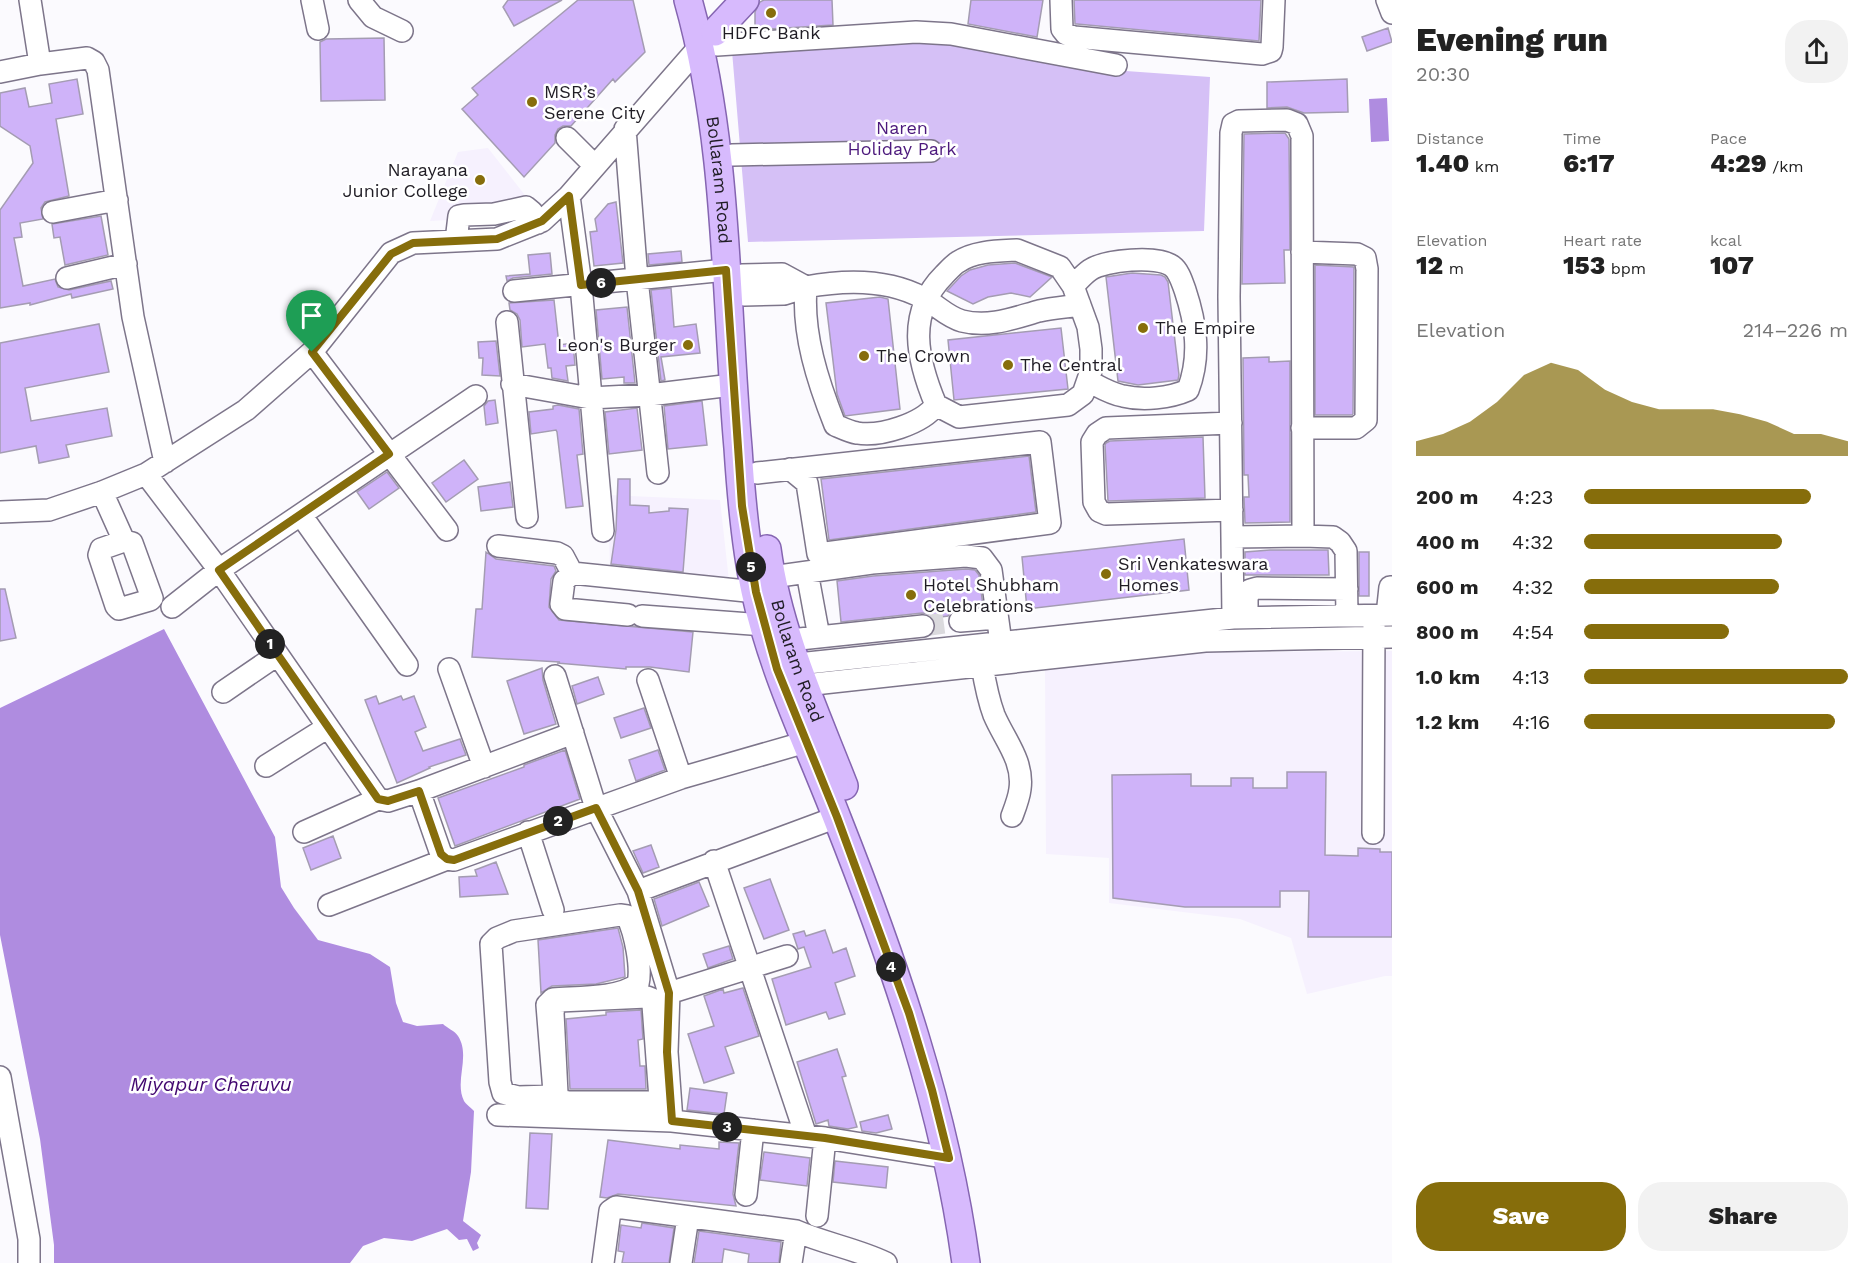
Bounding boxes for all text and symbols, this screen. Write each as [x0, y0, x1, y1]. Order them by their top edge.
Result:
marker: HDFC Bank [764, 6, 778, 20]
text: Evening run [1416, 20, 1608, 59]
button: share [1785, 20, 1848, 83]
place label: HDFC Bank [722, 22, 820, 43]
text: 20:30 [1416, 62, 1470, 86]
place label: MSR’s Serene City [544, 81, 646, 123]
marker: MSR’s Serene City [525, 95, 539, 109]
street label: Bollaram Road [702, 115, 736, 245]
park label: Naren Holiday Park [848, 117, 956, 159]
text: Distance [1416, 129, 1484, 148]
text: Time [1563, 129, 1601, 148]
text: Pace [1710, 129, 1747, 148]
text: 1.40 [1416, 148, 1469, 178]
text: 6:17 [1563, 148, 1615, 178]
text: 4:29 [1710, 148, 1767, 178]
text: km [1469, 157, 1499, 176]
text: /km [1767, 157, 1803, 176]
place label: Narayana Junior College [343, 159, 468, 201]
marker: Narayana Junior College [473, 173, 487, 187]
text: Elevation [1416, 231, 1487, 250]
text: Heart rate [1563, 231, 1642, 250]
text: kcal [1710, 231, 1742, 250]
text: 12 [1416, 250, 1443, 280]
text: 153 [1563, 250, 1605, 280]
text: 107 [1710, 250, 1754, 280]
text: m [1443, 259, 1464, 278]
text: bpm [1605, 259, 1646, 278]
pin: 6 [586, 268, 616, 298]
text: 6 [596, 273, 606, 292]
pin [286, 290, 337, 352]
icon: arrive [295, 299, 328, 332]
place label: The Empire [1155, 317, 1255, 338]
text: Elevation [1416, 318, 1505, 342]
text: 214–226 m [1742, 318, 1848, 342]
marker: The Empire [1136, 321, 1150, 335]
place label: Leon's Burger [557, 334, 676, 355]
marker: Leon's Burger [681, 338, 695, 352]
place label: The Crown [876, 345, 970, 366]
marker: The Crown [857, 349, 871, 363]
place label: The Central [1020, 354, 1123, 375]
marker: The Central [1001, 358, 1015, 372]
text: 200 m [1416, 485, 1478, 509]
text: 4:23 [1512, 485, 1553, 509]
text: 400 m [1416, 530, 1479, 554]
text: 4:32 [1512, 530, 1553, 554]
pin: 5 [736, 552, 766, 582]
place label: Sri Venkateswara Homes [1118, 553, 1269, 595]
text: 5 [746, 557, 756, 576]
marker: Sri Venkateswara Homes [1099, 567, 1113, 581]
place label: Hotel Shubham Celebrations [923, 574, 1059, 616]
text: 600 m [1416, 575, 1479, 599]
text: 4:32 [1512, 575, 1553, 599]
marker: Hotel Shubham Celebrations [904, 588, 918, 602]
street label: Bollaram Road [767, 597, 828, 725]
text: 800 m [1416, 620, 1479, 644]
text: 4:54 [1512, 620, 1554, 644]
pin: 1 [255, 629, 285, 659]
text: 1 [267, 634, 273, 653]
text: 1.0 km [1416, 665, 1480, 689]
text: 4:13 [1512, 665, 1550, 689]
text: 1.2 km [1416, 710, 1479, 734]
text: 4:16 [1512, 710, 1550, 734]
pin: 2 [543, 806, 573, 836]
text: 2 [553, 811, 563, 830]
pin: 4 [876, 952, 906, 982]
text: 4 [886, 957, 896, 976]
water label: Miyapur Cheruvu [130, 1072, 292, 1096]
pin: 3 [712, 1112, 742, 1142]
text: 3 [722, 1117, 732, 1136]
button: Save [1416, 1182, 1626, 1251]
button: Share [1638, 1182, 1848, 1251]

